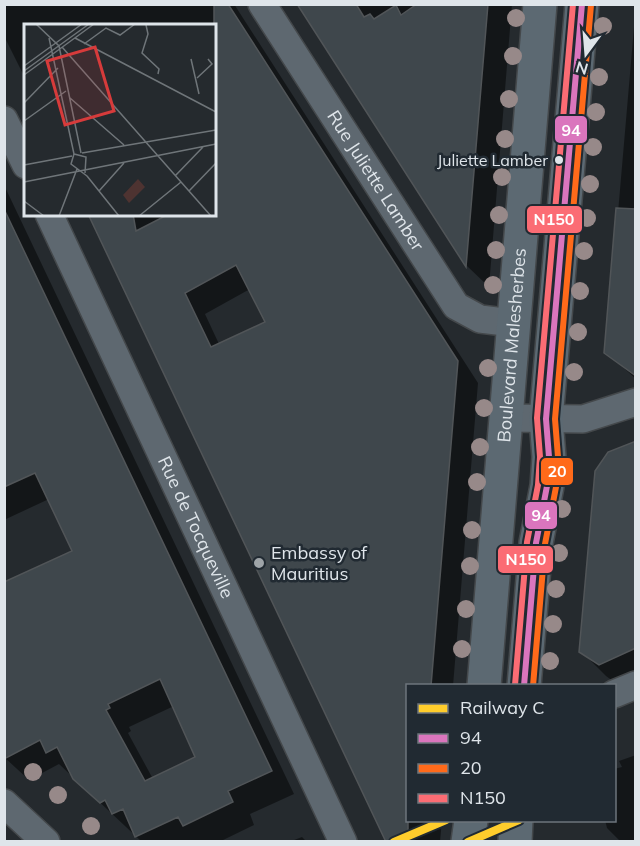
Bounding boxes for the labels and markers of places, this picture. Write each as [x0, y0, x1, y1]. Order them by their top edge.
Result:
place label: Juliette Lamber [437, 150, 548, 170]
marker: Juliette Lamber [553, 154, 565, 166]
place label: Embassy of Mauritius [271, 541, 368, 585]
marker: Embassy of Mauritius [252, 556, 266, 570]

